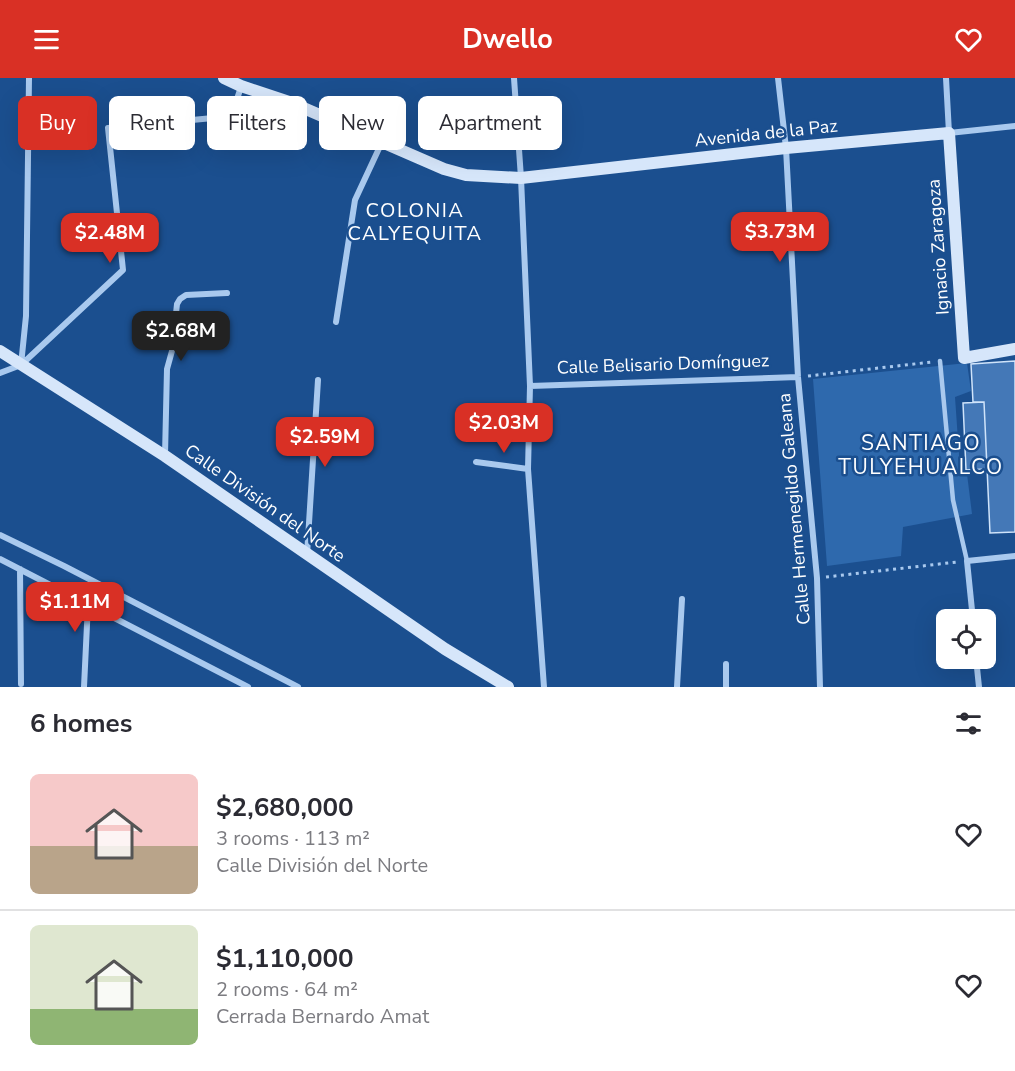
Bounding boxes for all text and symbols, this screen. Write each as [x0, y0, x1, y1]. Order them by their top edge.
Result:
text: Dwello [462, 21, 553, 58]
icon: menu [30, 23, 63, 56]
icon: heart [952, 23, 985, 56]
chip: Buy [18, 96, 97, 150]
chip: Rent [109, 96, 195, 150]
chip: Filters [207, 96, 307, 150]
chip: New [319, 96, 406, 150]
chip: Apartment [418, 96, 562, 150]
street label: Avenida de la Paz [693, 114, 839, 152]
street label: Ignacio Zaragoza [921, 178, 955, 316]
district label: COLONIA CALYEQUITA [347, 197, 483, 247]
pin: $3.73M [731, 212, 829, 263]
pin: $2.48M [61, 213, 159, 264]
text: $3.73M [745, 218, 815, 245]
text: $2.48M [75, 219, 145, 246]
pin: $2.68M [132, 311, 230, 362]
text: $2.68M [146, 317, 216, 344]
street label: Calle Belisario Domínguez [556, 348, 770, 380]
street label: Calle Hermenegildo Galeana [772, 392, 816, 626]
pin: $2.03M [455, 403, 553, 454]
text: $2.03M [469, 409, 539, 436]
pin: $2.59M [276, 417, 374, 468]
text: $2.59M [290, 423, 360, 450]
district label: SANTIAGO TULYEHUALCO [838, 429, 1004, 481]
street label: Calle División del Norte [180, 438, 350, 568]
pin: $1.11M [26, 582, 124, 633]
text: $1.11M [40, 588, 110, 615]
map controls [936, 609, 996, 669]
button: locate [936, 609, 996, 669]
text: 6 homes [30, 706, 132, 741]
icon: filters [952, 707, 985, 740]
text: $2,680,000 [216, 790, 354, 825]
icon: home [78, 798, 150, 870]
icon: heart [952, 818, 985, 851]
text: 3 rooms · 113 m² [216, 825, 370, 852]
text: Calle División del Norte [216, 852, 428, 879]
text: $1,110,000 [216, 941, 354, 976]
icon: home [78, 949, 150, 1021]
icon: heart [952, 969, 985, 1002]
text: 2 rooms · 64 m² [216, 976, 358, 1003]
text: Cerrada Bernardo Amat [216, 1003, 429, 1030]

